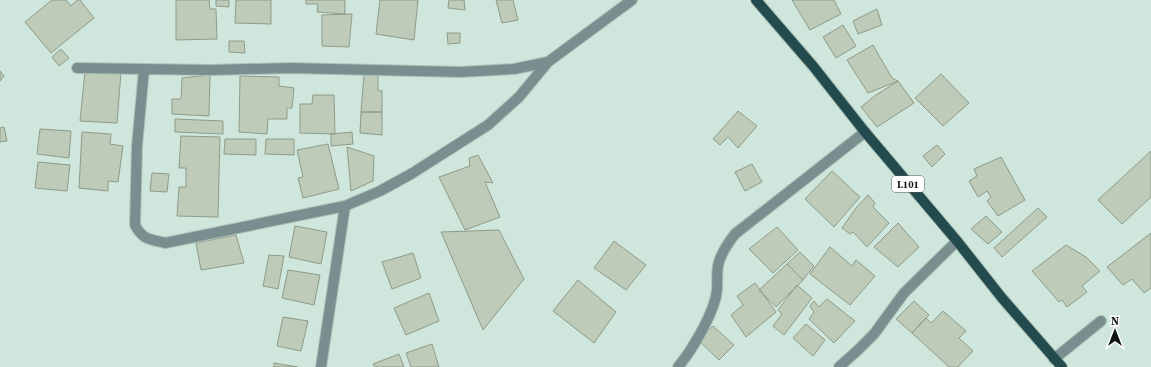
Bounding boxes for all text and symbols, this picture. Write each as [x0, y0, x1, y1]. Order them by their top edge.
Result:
road number: L101 [892, 176, 924, 192]
north arrow [1095, 311, 1135, 351]
text: N [1111, 314, 1119, 329]

